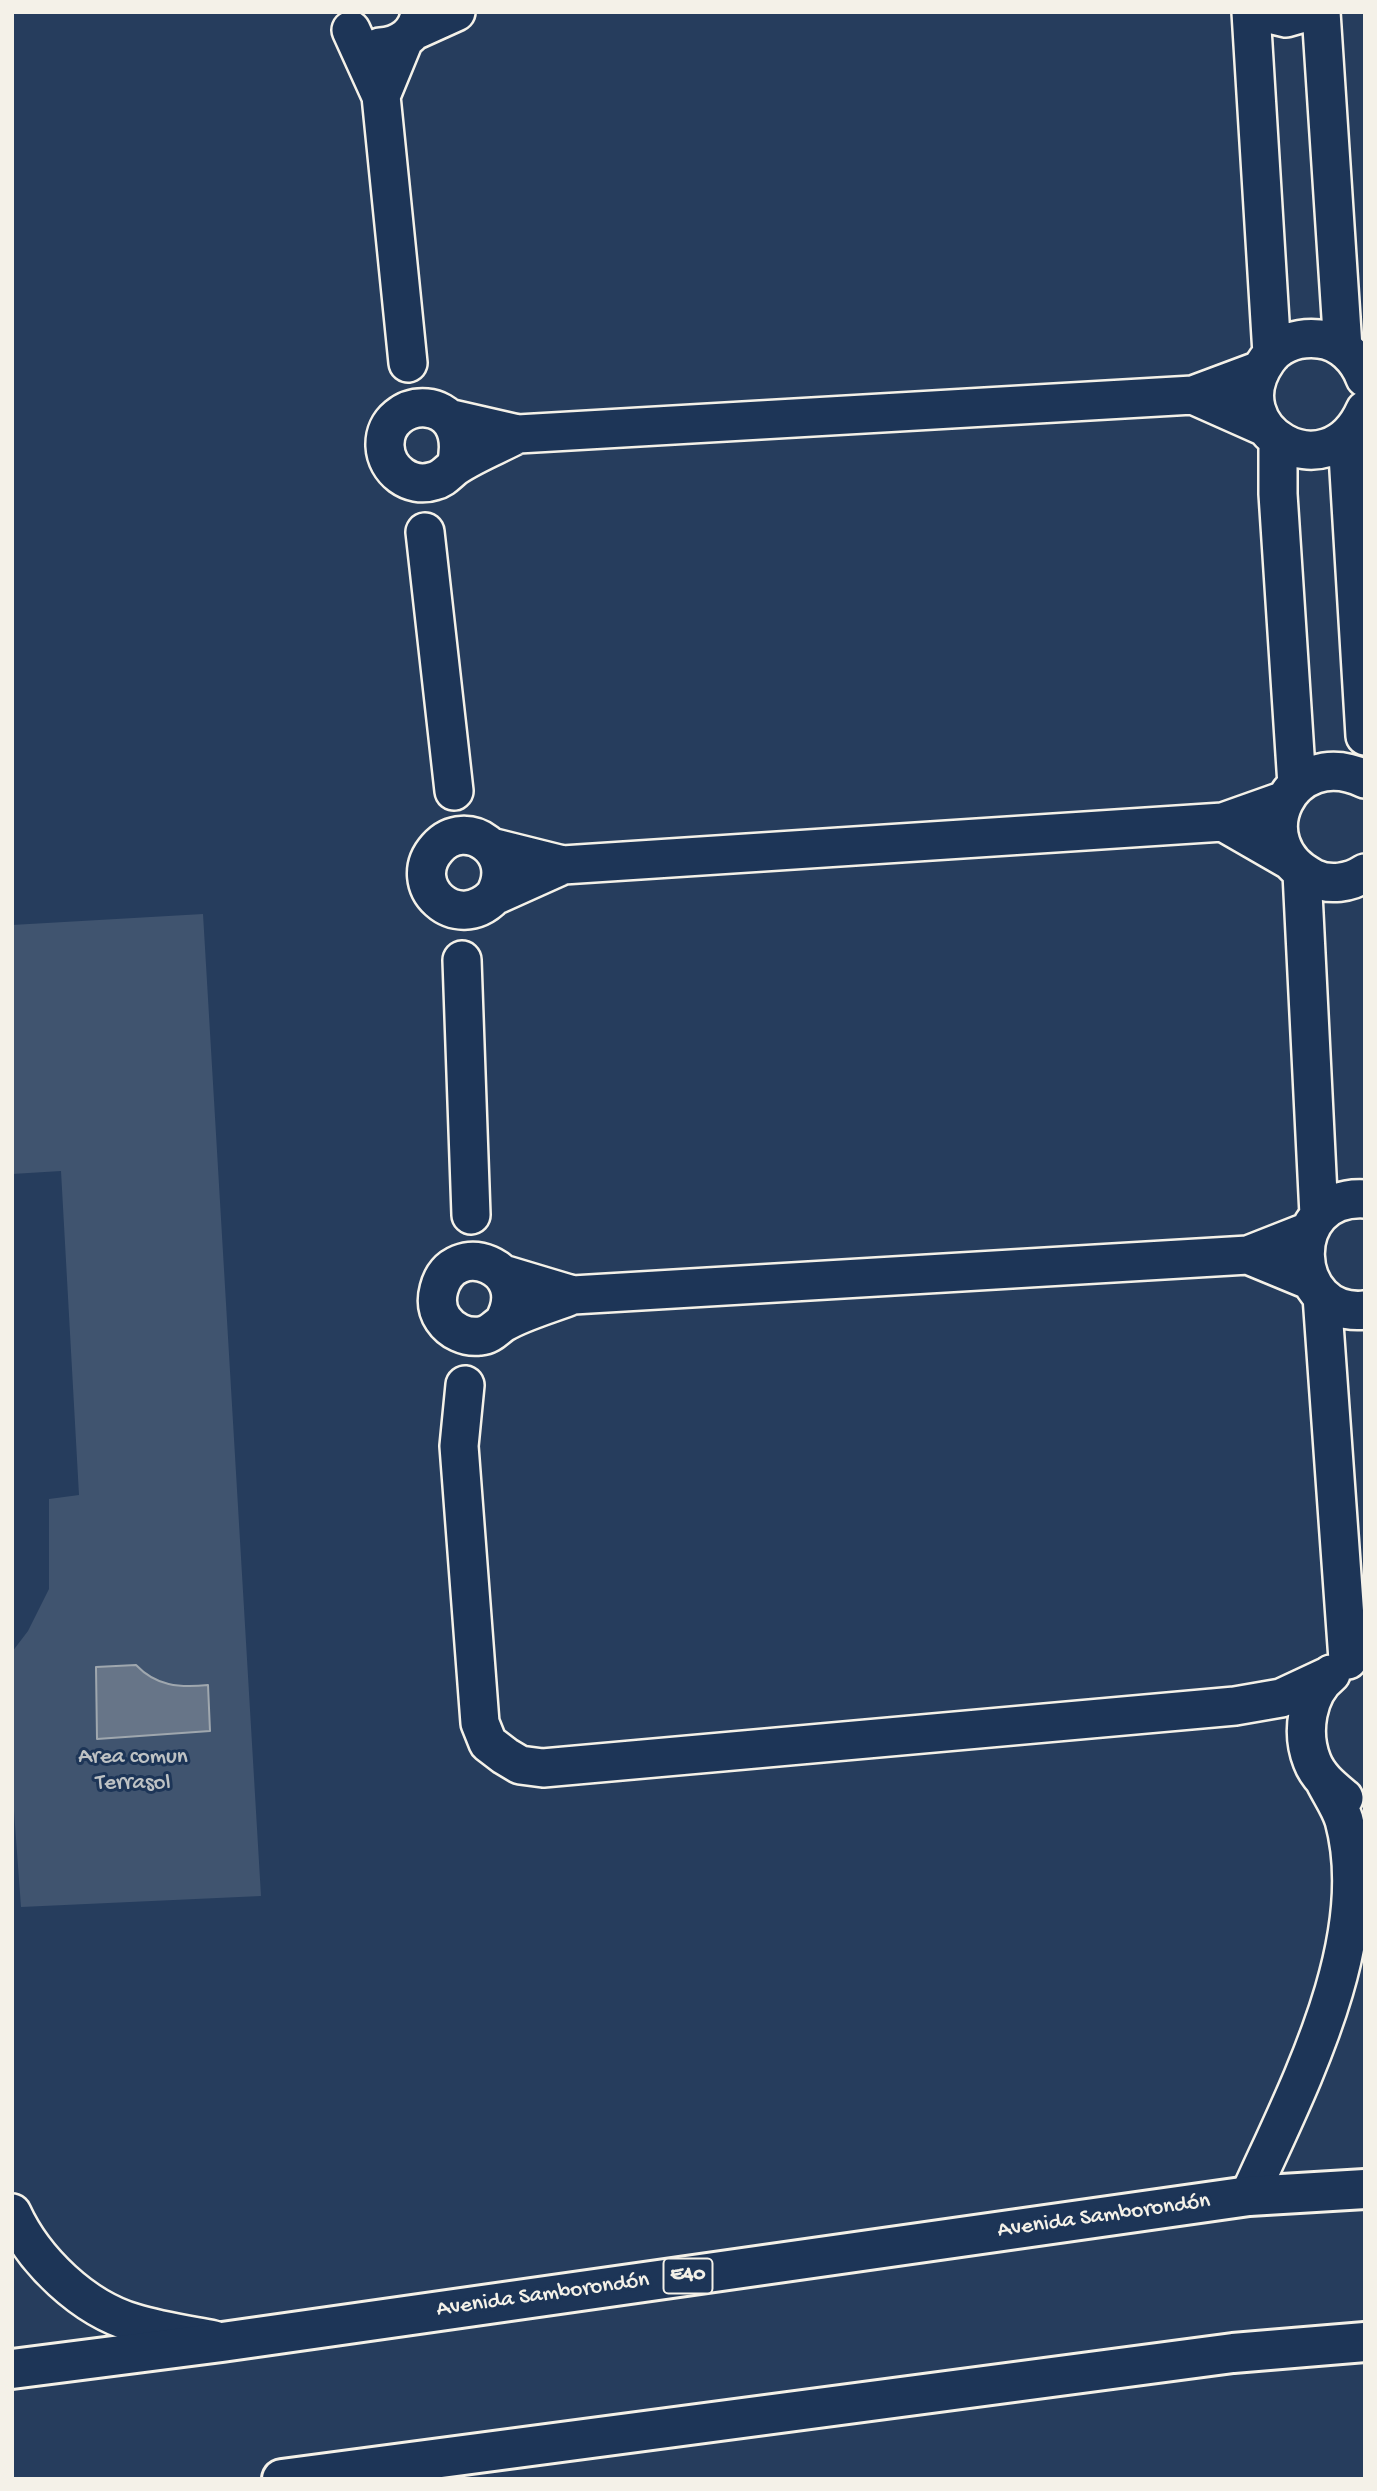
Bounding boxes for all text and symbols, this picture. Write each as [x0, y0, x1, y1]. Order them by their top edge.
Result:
park label: Area comun Terrasol [78, 1744, 188, 1798]
street label: Avenida Samborondón [996, 2188, 1212, 2246]
road number: E40 [664, 2258, 712, 2294]
street label: Avenida Samborondón [435, 2267, 651, 2325]

